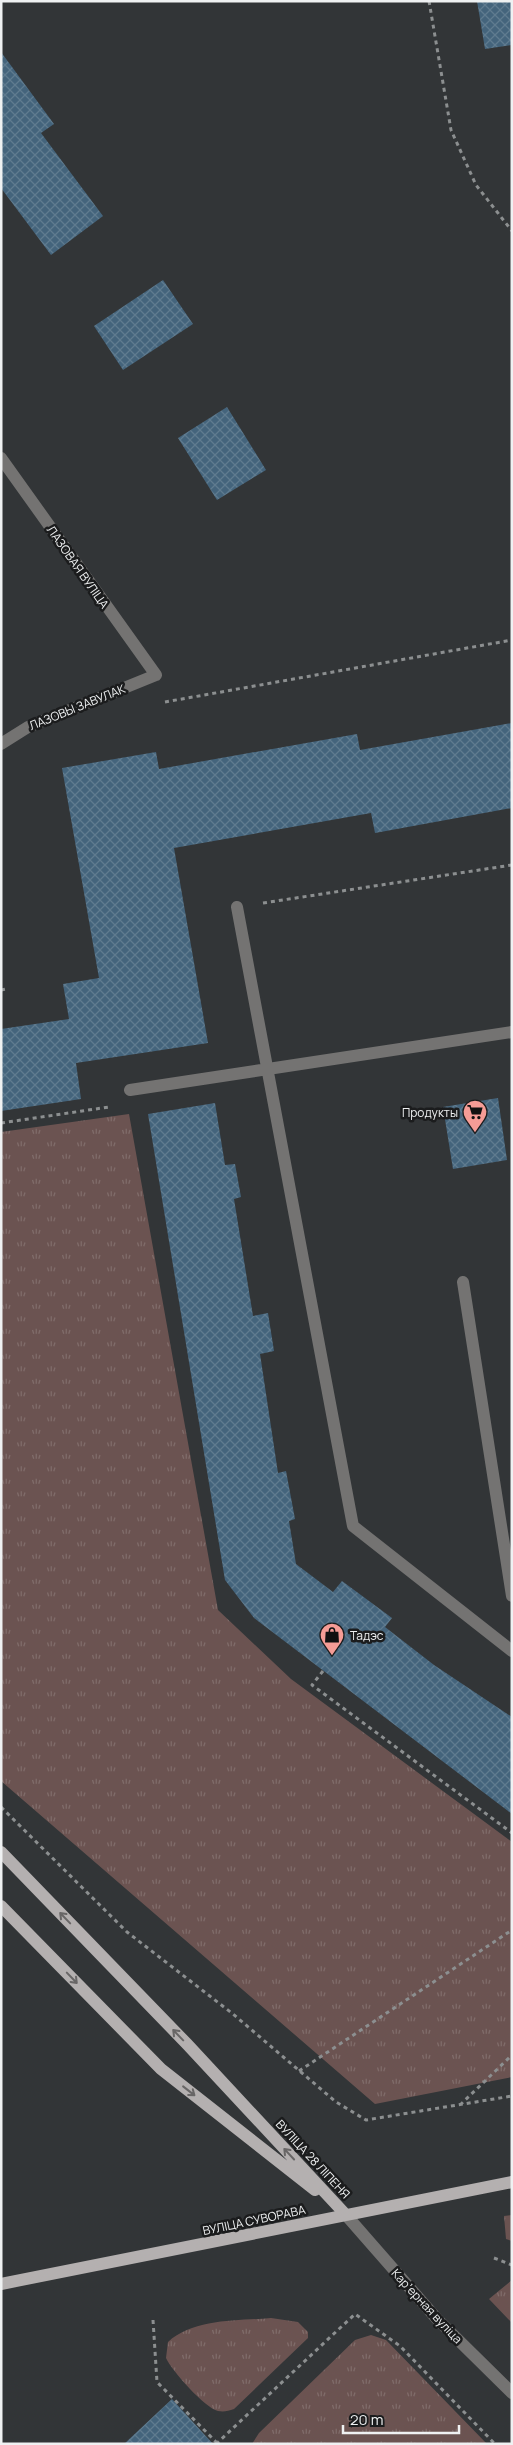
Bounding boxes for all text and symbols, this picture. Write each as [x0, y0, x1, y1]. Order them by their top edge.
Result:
street label: ЛАЗОВАЯ ВУЛІЦА [43, 522, 113, 612]
street label: ЛАЗОВЫ ЗАВУЛАК [26, 680, 128, 734]
supermarket icon: Продукты [462, 1099, 488, 1133]
place label: Продукты [402, 1104, 458, 1121]
shop icon: Тадэс [319, 1622, 345, 1656]
place label: Тадэс [350, 1627, 384, 1644]
one-way arrow [59, 1912, 71, 1924]
one-way arrow [66, 1972, 78, 1985]
one-way arrow [172, 2028, 184, 2041]
one-way arrow [182, 2086, 196, 2096]
street label: ВУЛІЦА 28 ЛІПЕНЯ [272, 2116, 354, 2202]
one-way arrow [283, 2147, 295, 2160]
street label: ВУЛІЦА СУВОРАВА [201, 2201, 307, 2239]
street label: Карʼерная вуліца [388, 2265, 466, 2347]
scale bar [343, 2402, 459, 2434]
text: 20 m [350, 2409, 383, 2430]

